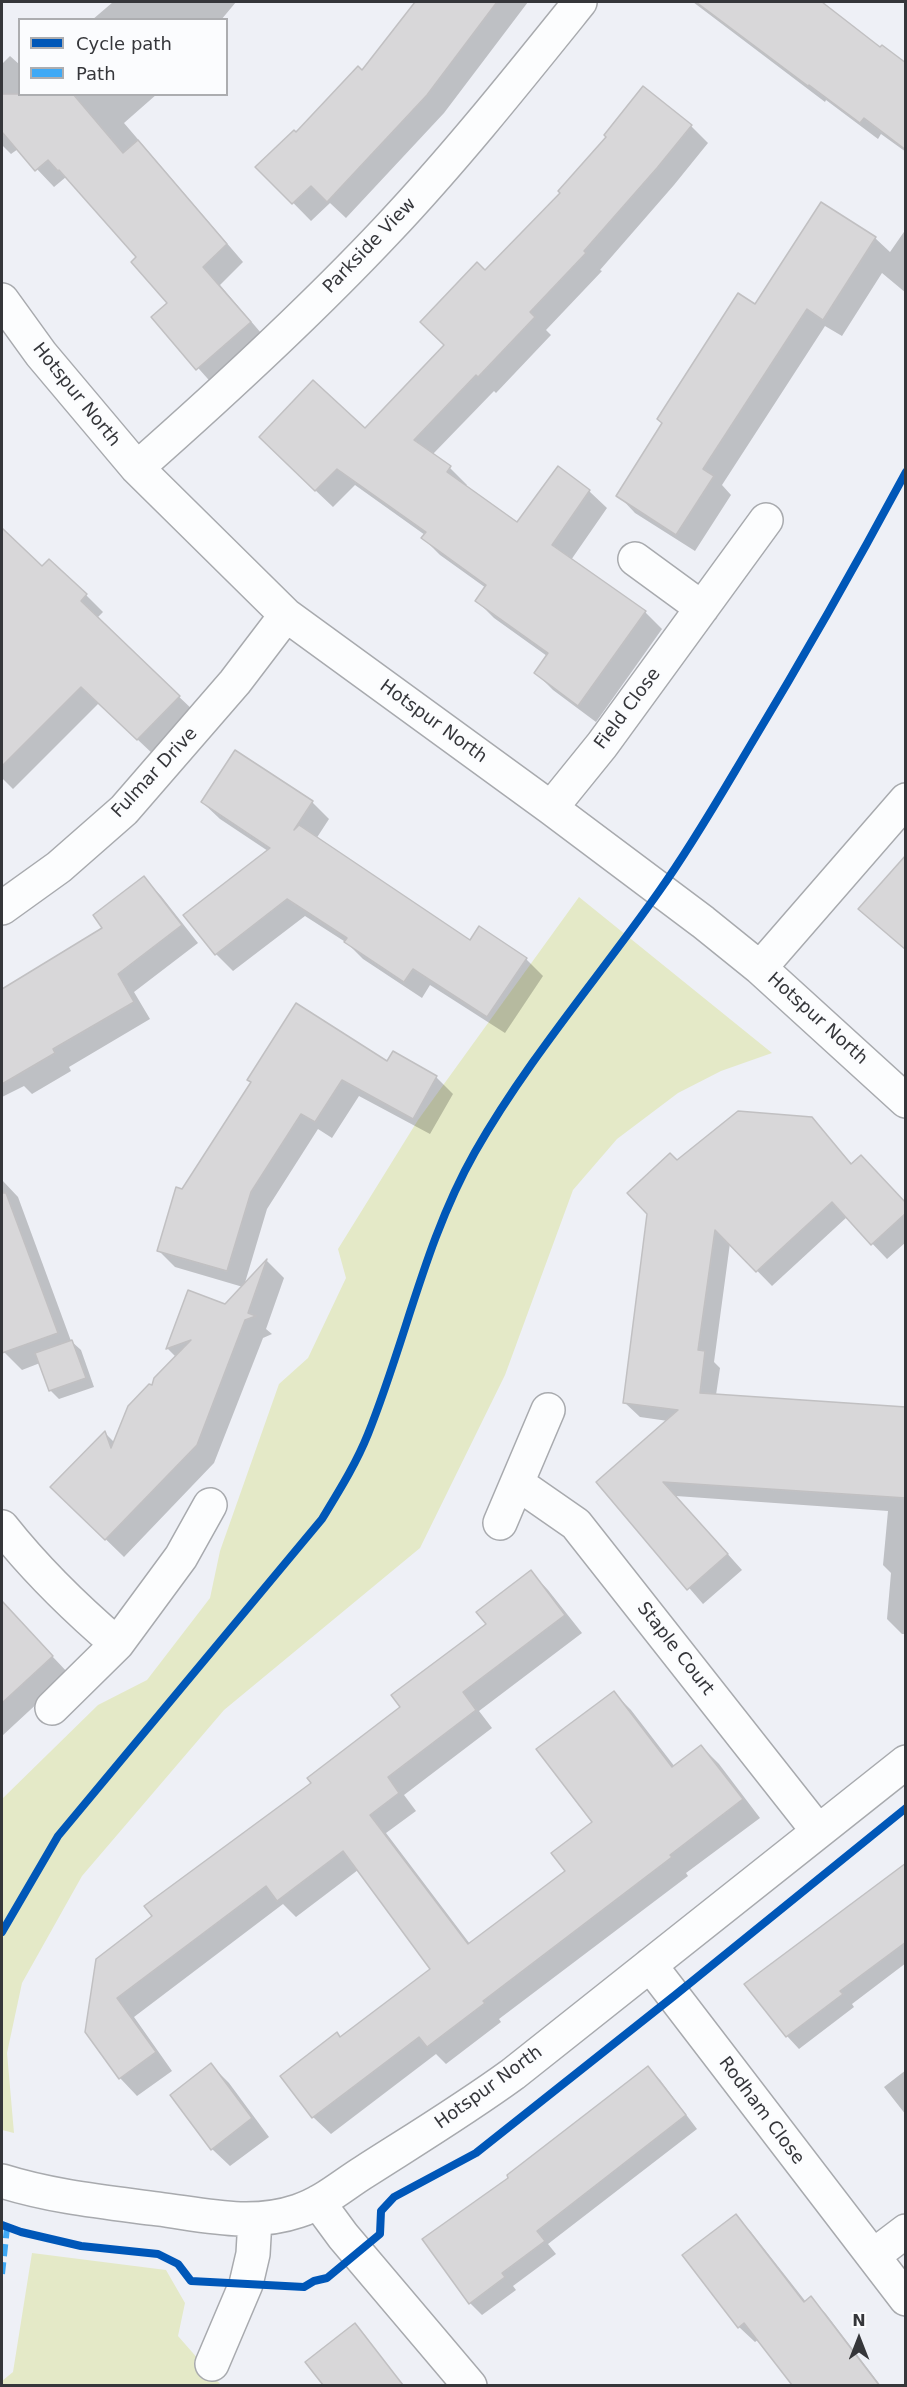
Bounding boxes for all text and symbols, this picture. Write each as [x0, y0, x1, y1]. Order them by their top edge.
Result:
legend [18, 18, 228, 96]
text: Cycle path [76, 33, 172, 54]
text: Path [76, 63, 116, 84]
street label: Parkside View [319, 194, 421, 298]
street label: Hotspur North [28, 339, 124, 451]
street label: Field Close [590, 664, 666, 754]
street label: Hotspur North [375, 676, 491, 768]
street label: Fulmar Drive [108, 723, 202, 823]
street label: Hotspur North [762, 968, 872, 1070]
street label: Staple Court [632, 1598, 718, 1700]
street label: Hotspur North [431, 2042, 547, 2134]
street label: Rodham Close [714, 2053, 808, 2169]
north arrow [829, 2309, 889, 2369]
text: N [852, 2311, 866, 2330]

